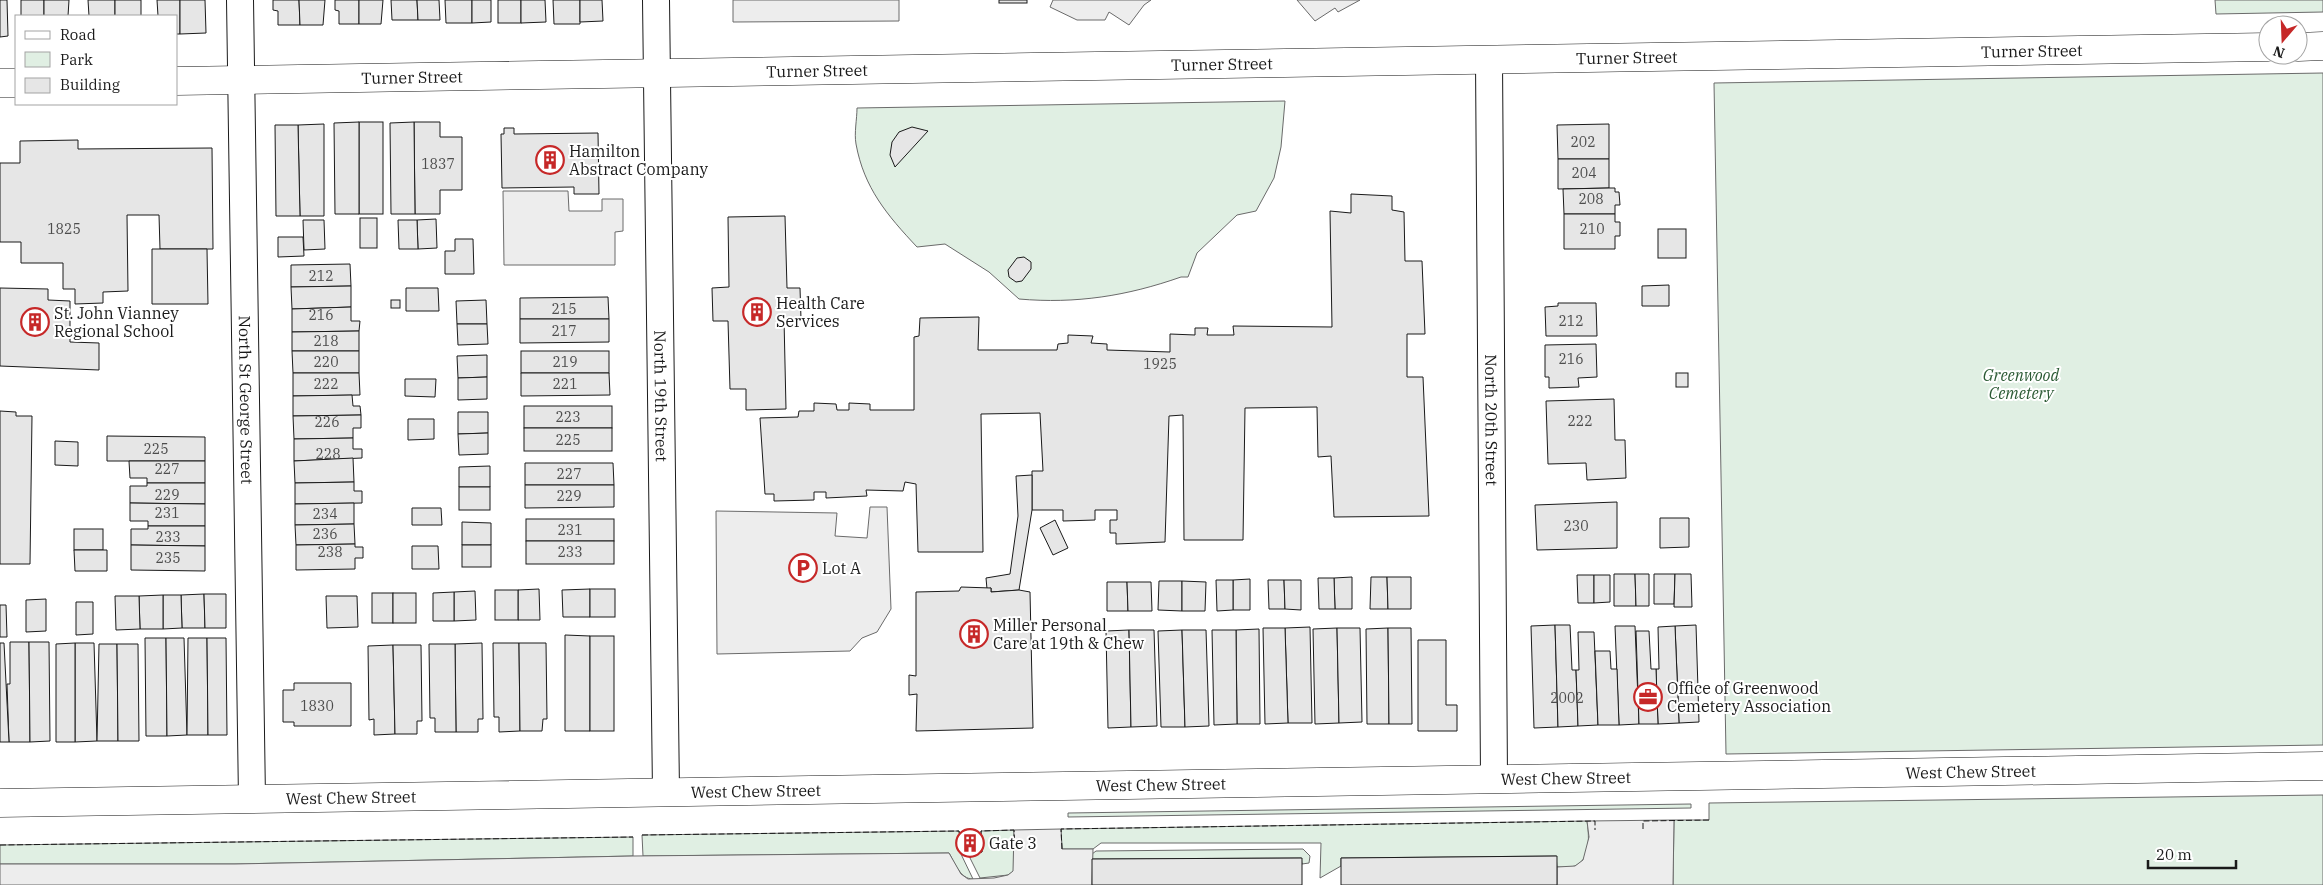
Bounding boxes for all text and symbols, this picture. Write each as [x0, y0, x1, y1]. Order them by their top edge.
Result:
legend [15, 15, 178, 105]
north arrow [2258, 15, 2308, 65]
text: Road [60, 25, 96, 44]
street label: Turner Street [1981, 40, 2083, 62]
text: N [2271, 42, 2287, 63]
street label: Turner Street [1576, 47, 1678, 68]
text: Park [60, 50, 93, 69]
street label: Turner Street [1171, 53, 1273, 75]
street label: Turner Street [766, 60, 868, 81]
street label: Turner Street [361, 66, 463, 88]
text: Building [60, 75, 120, 94]
house number: 202 [1570, 133, 1596, 151]
place label: Hamilton Abstract Company [569, 141, 709, 179]
building icon: Hamilton Abstract Company [535, 145, 565, 175]
house number: 1837 [421, 155, 455, 173]
house number: 204 [1571, 164, 1597, 182]
house number: 208 [1578, 190, 1604, 208]
house number: 1825 [47, 220, 81, 238]
house number: 210 [1579, 220, 1605, 238]
house number: 212 [308, 267, 334, 285]
place label: Health Care Services [776, 293, 865, 331]
building icon: Health Care Services [742, 297, 772, 327]
house number: 215 [551, 300, 577, 318]
place label: St. John Vianney Regional School [54, 303, 179, 341]
house number: 216 [308, 306, 334, 324]
building icon: St. John Vianney Regional School [20, 307, 50, 337]
house number: 212 [1558, 312, 1584, 330]
street label: North St George Street [235, 315, 257, 485]
house number: 217 [551, 322, 577, 340]
street label: North 19th Street [650, 330, 672, 462]
house number: 218 [313, 332, 339, 350]
house number: 216 [1558, 350, 1584, 368]
house number: 220 [313, 353, 339, 371]
house number: 219 [552, 353, 578, 371]
street label: North 20th Street [1481, 354, 1502, 486]
house number: 1925 [1143, 355, 1177, 373]
park label: Greenwood Cemetery [1983, 365, 2060, 403]
house number: 222 [313, 375, 339, 393]
house number: 221 [552, 375, 578, 393]
house number: 223 [555, 408, 581, 426]
house number: 222 [1567, 412, 1593, 430]
house number: 226 [314, 413, 340, 431]
house number: 225 [555, 431, 581, 449]
house number: 225 [143, 440, 169, 458]
house number: 228 [315, 445, 341, 463]
house number: 227 [154, 460, 180, 478]
house number: 227 [556, 465, 582, 483]
house number: 229 [154, 486, 180, 504]
house number: 229 [556, 487, 582, 505]
house number: 231 [154, 504, 180, 522]
house number: 234 [312, 505, 338, 523]
house number: 230 [1563, 517, 1589, 535]
house number: 231 [557, 521, 583, 539]
house number: 236 [312, 525, 338, 543]
house number: 233 [155, 528, 181, 546]
house number: 238 [317, 543, 343, 561]
house number: 233 [557, 543, 583, 561]
house number: 235 [155, 549, 181, 567]
parking icon: Lot A [788, 553, 818, 583]
place label: Lot A [822, 558, 861, 578]
place label: Miller Personal Care at 19th & Chew [993, 615, 1145, 653]
building icon: Miller Personal Care at 19th & Chew [959, 619, 989, 649]
place label: Office of Greenwood Cemetery Association [1667, 678, 1831, 716]
office icon: Office of Greenwood Cemetery Association [1633, 682, 1663, 712]
house number: 2002 [1550, 689, 1584, 707]
house number: 1830 [300, 697, 334, 715]
street label: West Chew Street [1905, 761, 2037, 783]
street label: West Chew Street [1500, 767, 1632, 789]
street label: West Chew Street [1095, 773, 1227, 796]
street label: West Chew Street [690, 780, 822, 802]
street label: West Chew Street [286, 786, 417, 808]
building icon: Gate 3 [955, 828, 985, 858]
place label: Gate 3 [989, 833, 1037, 853]
scale bar [2148, 838, 2236, 870]
text: 20 m [2156, 845, 2192, 864]

